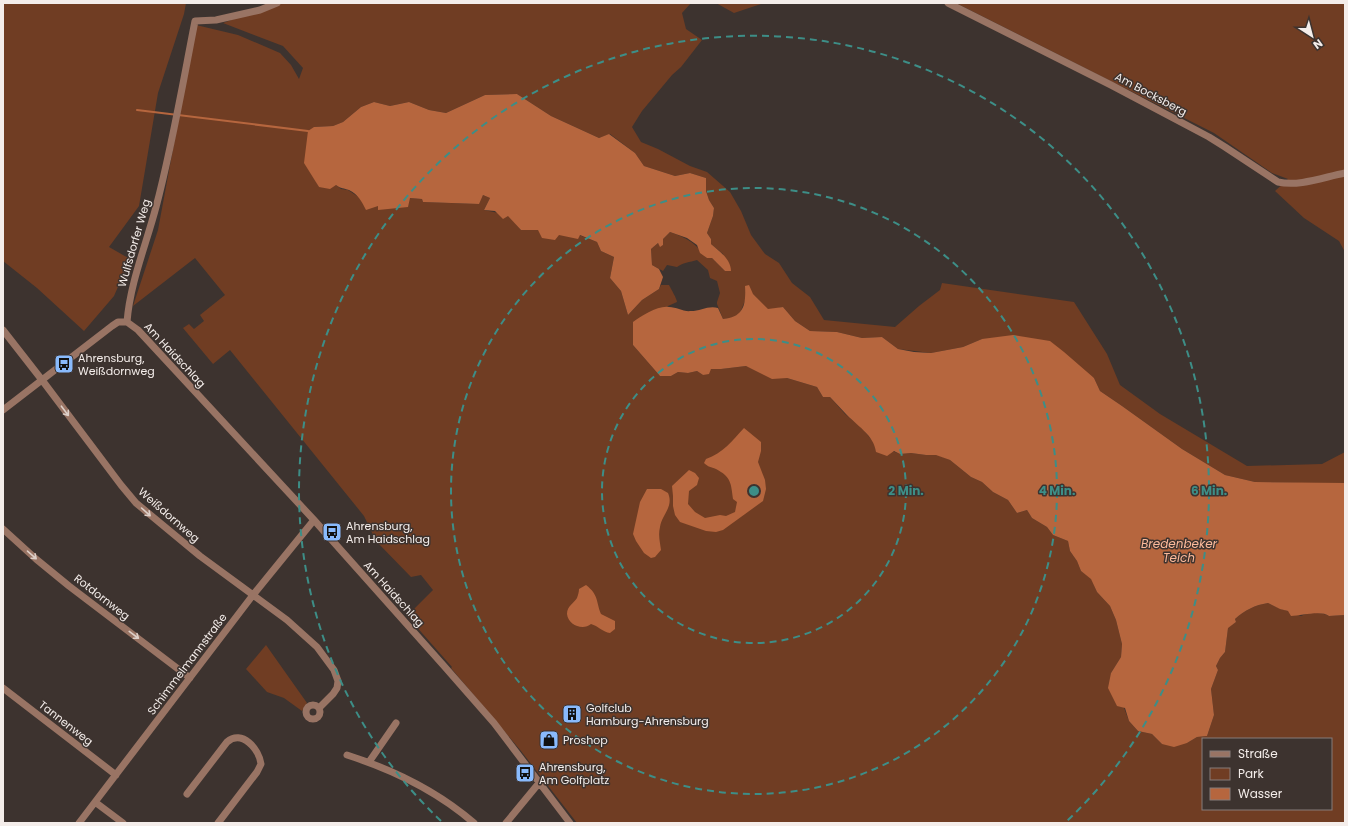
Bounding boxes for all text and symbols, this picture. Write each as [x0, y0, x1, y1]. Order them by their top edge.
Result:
north arrow [1292, 16, 1332, 56]
text: N [1310, 35, 1326, 53]
street label: Am Bocksberg [1112, 68, 1190, 120]
street label: Wulfsdorfer Weg [114, 197, 154, 289]
street label: Am Haidschlag [141, 319, 209, 391]
place label: Ahrensburg, Weißdornweg [78, 350, 155, 379]
bus stop icon: Ahrensburg, Weißdornweg [53, 353, 75, 375]
one-way arrow [61, 405, 70, 416]
text: 2 Min. [888, 482, 924, 499]
text: 4 Min. [1039, 482, 1075, 499]
text: 6 Min. [1191, 482, 1227, 499]
street label: Weißdornweg [135, 484, 203, 546]
centre of rings [747, 484, 761, 498]
one-way arrow [141, 508, 152, 517]
place label: Ahrensburg, Am Haidschlag [346, 518, 430, 547]
bus stop icon: Ahrensburg, Am Haidschlag [321, 521, 343, 543]
water label: Bredenbeker Teich [1141, 535, 1218, 566]
one-way arrow [26, 550, 37, 559]
street label: Am Haidschlag [360, 557, 428, 631]
street label: Rotdornweg [71, 570, 133, 624]
street label: Schimmelmannstraße [143, 610, 231, 718]
one-way arrow [128, 631, 139, 639]
street label: Tannenweg [36, 697, 96, 749]
place label: Golfclub Hamburg-Ahrensburg [586, 700, 709, 729]
building icon: Golfclub Hamburg-Ahrensburg [561, 703, 583, 725]
shop icon: Proshop [538, 729, 560, 751]
place label: Proshop [563, 732, 608, 748]
legend [1202, 738, 1332, 810]
text: Straße [1238, 745, 1278, 762]
place label: Ahrensburg, Am Golfplatz [539, 759, 609, 788]
bus stop icon: Ahrensburg, Am Golfplatz [514, 762, 536, 784]
text: Park [1238, 765, 1265, 782]
text: Wasser [1238, 785, 1283, 802]

